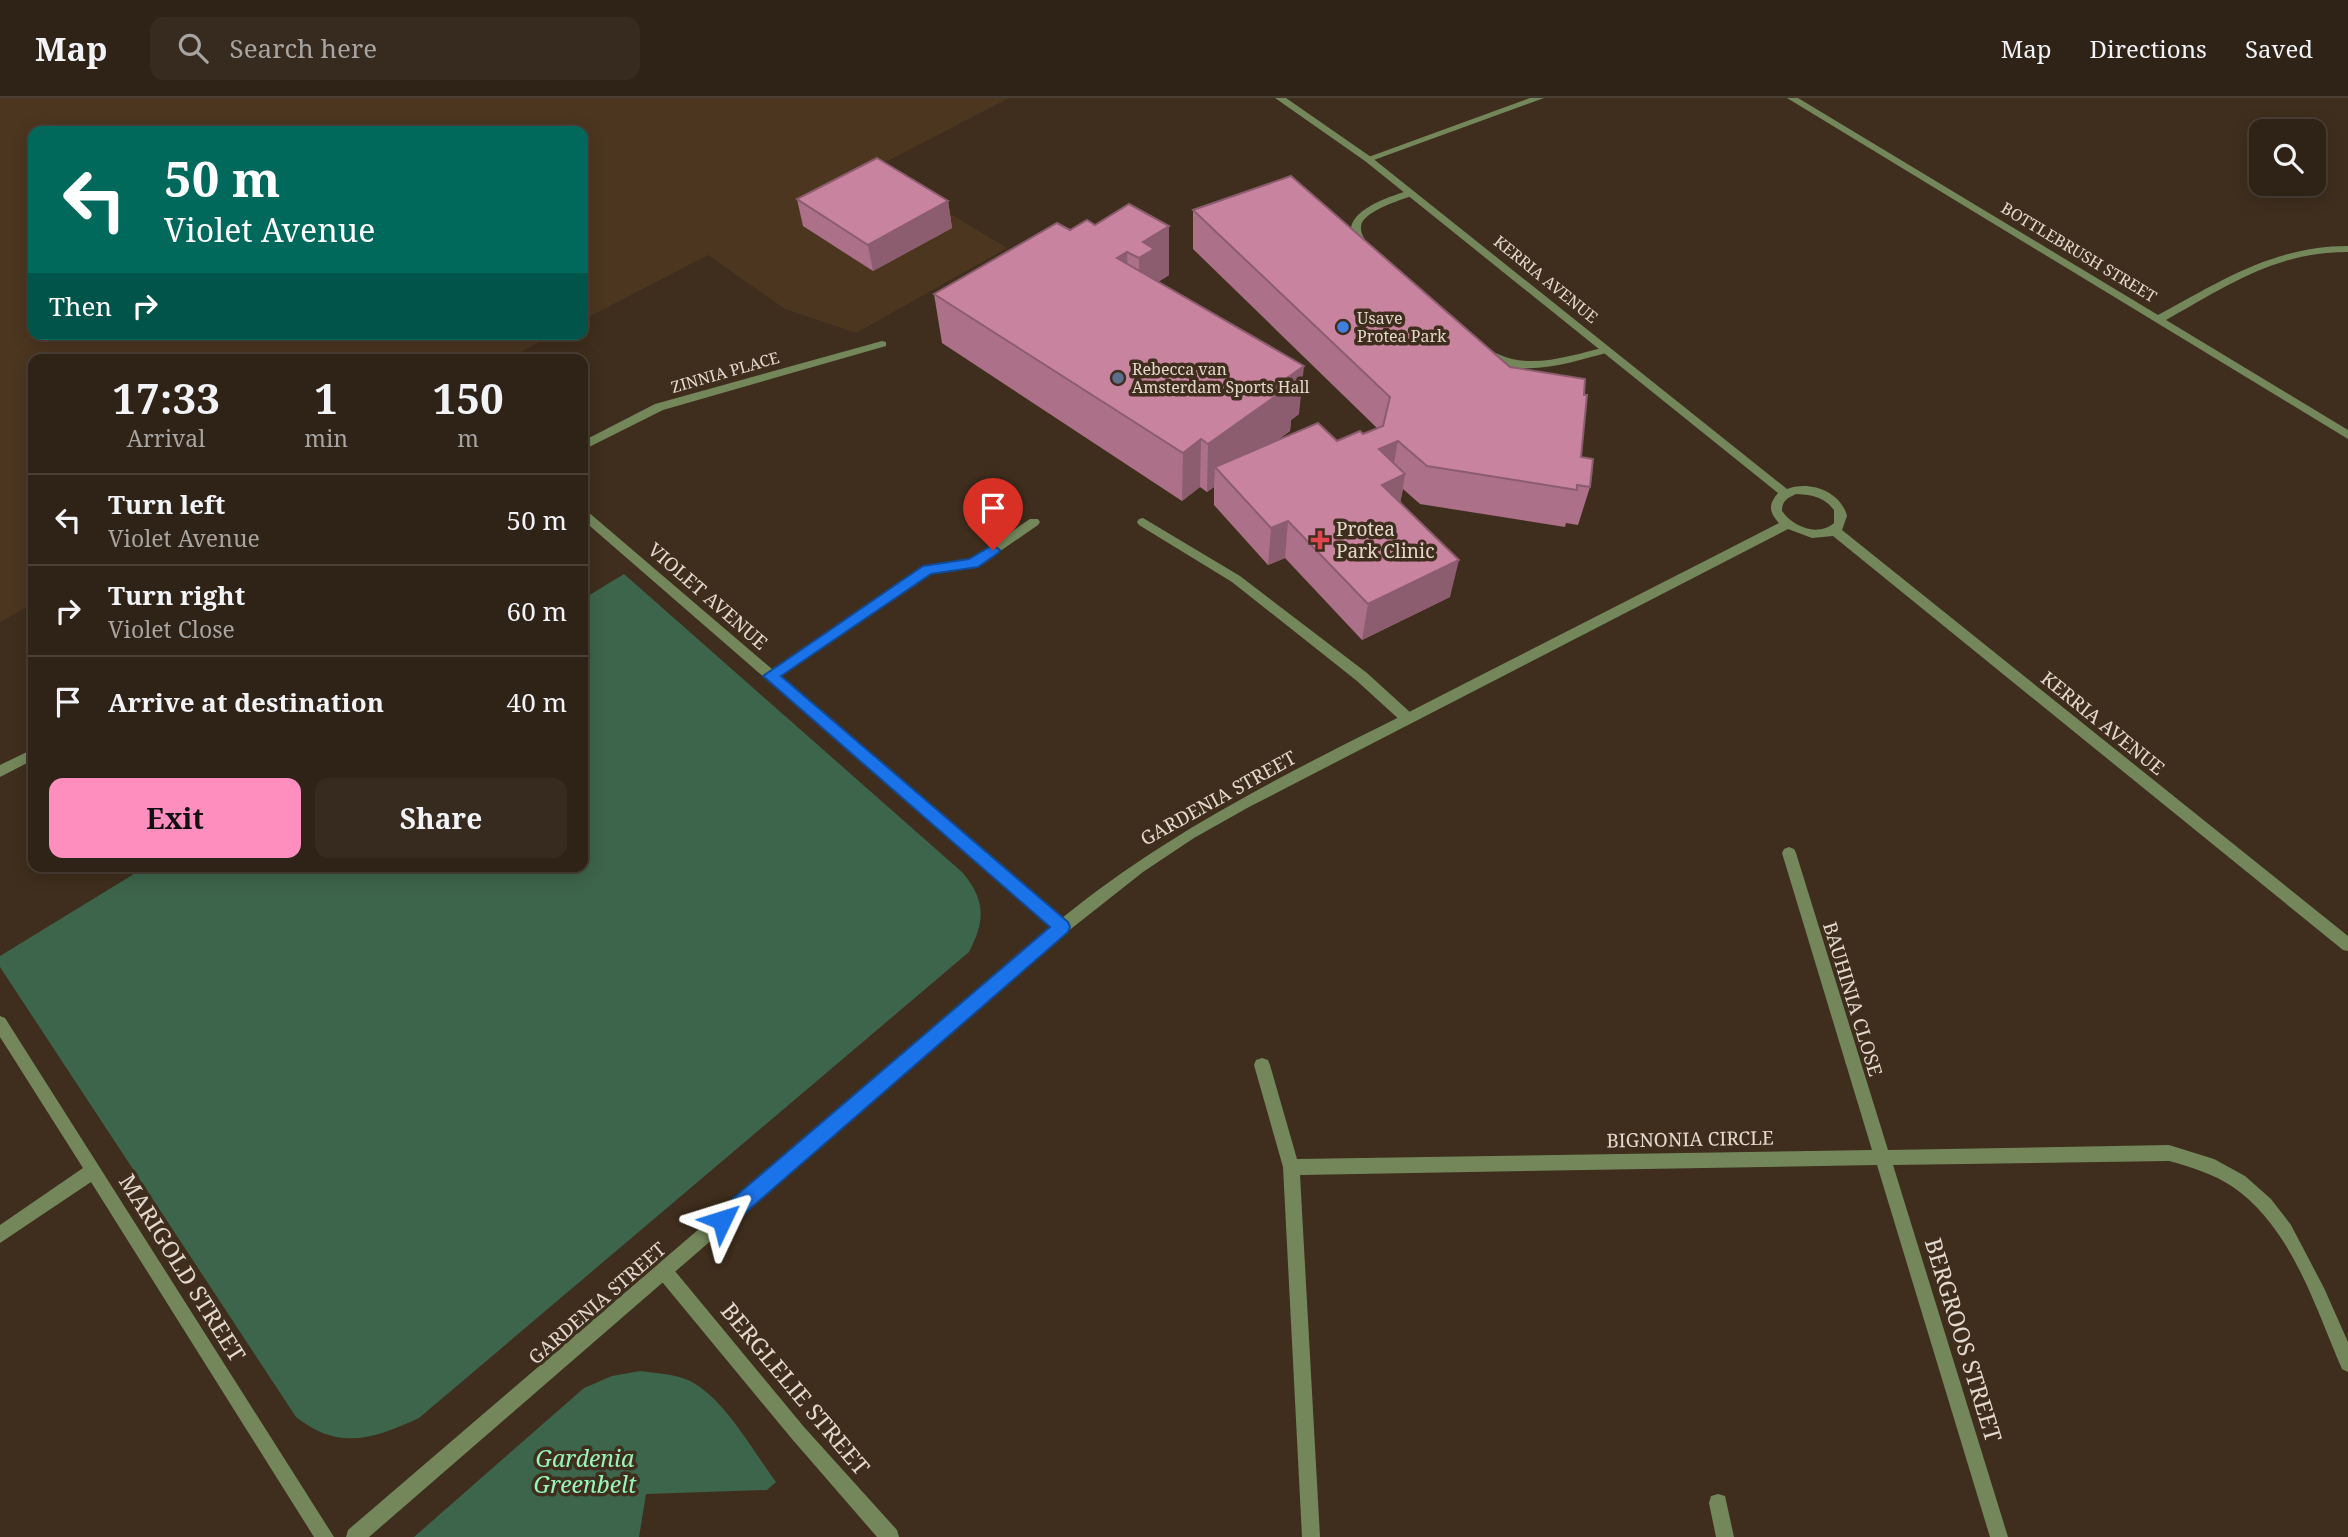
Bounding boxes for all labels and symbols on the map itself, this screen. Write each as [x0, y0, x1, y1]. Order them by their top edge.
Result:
street label: BOTTLEBRUSH STREET [1997, 197, 2161, 307]
street label: KERRIA AVENUE [1489, 230, 1603, 328]
place label: Usave Protea Park [1357, 307, 1447, 347]
marker: Usave Protea Park [1335, 319, 1351, 335]
street label: ZINNIA PLACE [668, 346, 782, 398]
place label: Rebecca van Amsterdam Sports Hall [1132, 358, 1309, 398]
marker: Rebecca van Amsterdam Sports Hall [1110, 370, 1126, 386]
pin [963, 478, 1023, 550]
place label: Protea Park Clinic [1336, 516, 1435, 564]
marker: Protea Park Clinic [1310, 530, 1330, 550]
street label: VIOLET AVENUE [643, 537, 773, 655]
street label: KERRIA AVENUE [2036, 665, 2170, 781]
street label: GARDENIA STREET [1135, 744, 1301, 852]
street label: BAUHINIA CLOSE [1817, 919, 1889, 1080]
street label: BIGNONIA CIRCLE [1606, 1125, 1774, 1153]
street label: MARIGOLD STREET [112, 1167, 254, 1367]
position arrow [685, 1183, 759, 1257]
street label: BERGROOS STREET [1918, 1234, 2010, 1446]
street label: GARDENIA STREET [523, 1236, 672, 1370]
street label: BERGLELIE STREET [714, 1295, 877, 1481]
park label: Gardenia Greenbelt [534, 1442, 637, 1500]

